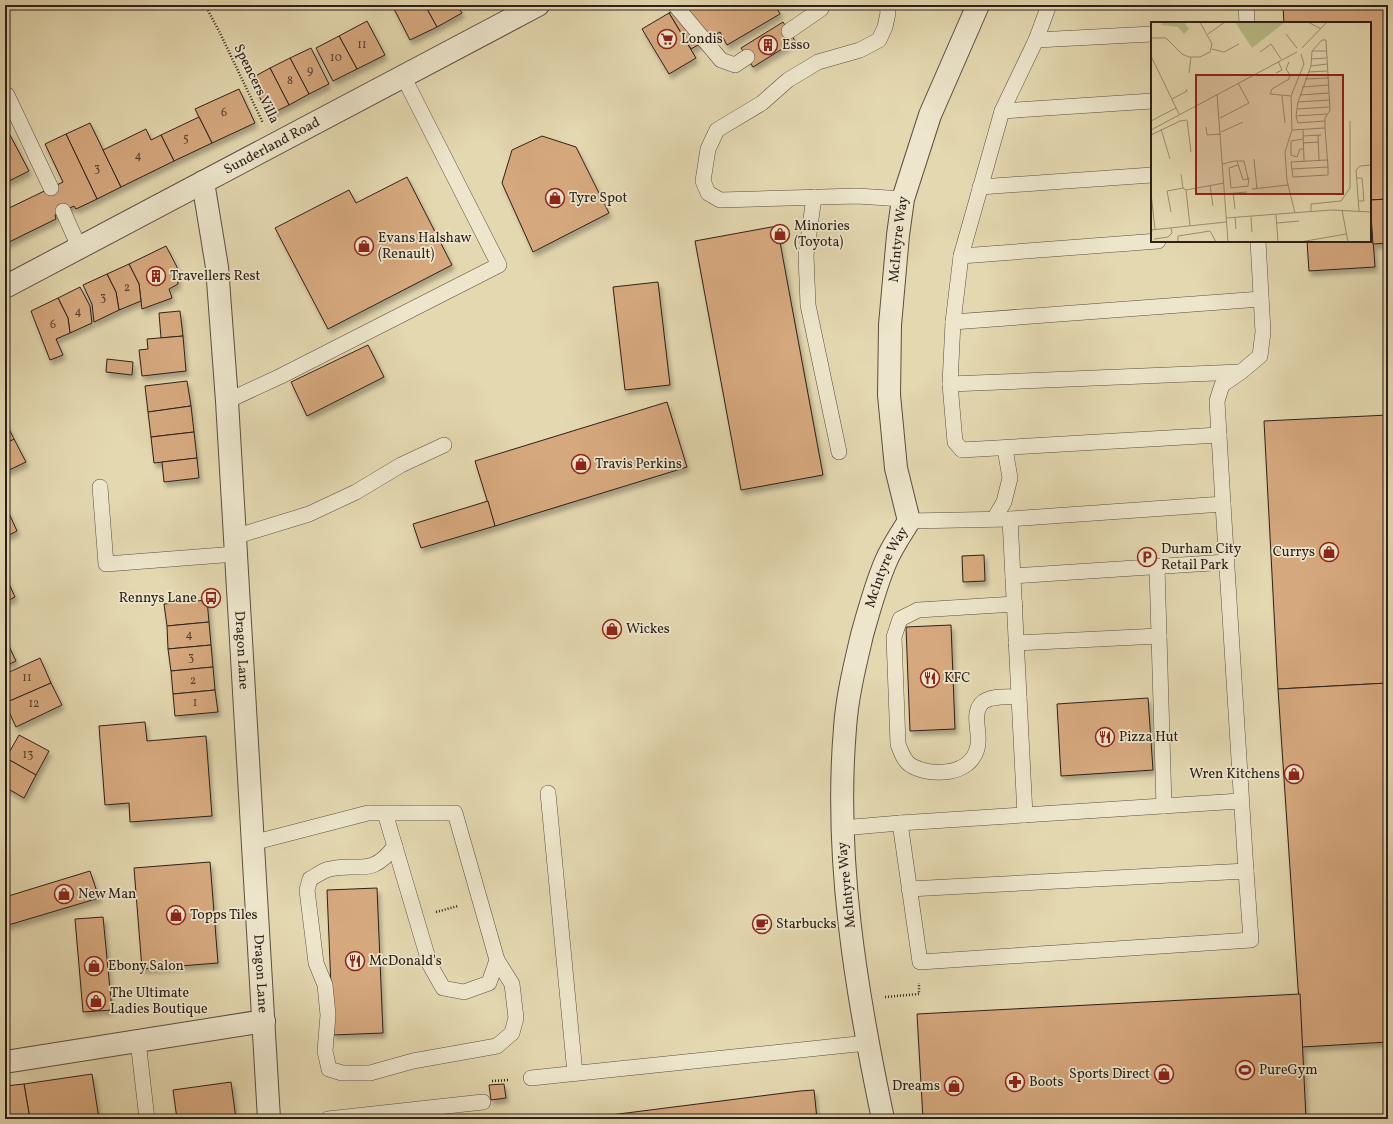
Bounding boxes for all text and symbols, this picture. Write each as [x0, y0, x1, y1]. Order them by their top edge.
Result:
inset map [1151, 22, 1371, 242]
supermarket icon: Londis [656, 28, 678, 50]
place label: Londis [681, 30, 723, 49]
building icon: Esso [757, 34, 779, 56]
place label: Esso [782, 36, 810, 55]
house number: 11 [357, 37, 367, 53]
street label: Spencers Villa [229, 41, 283, 127]
house number: 10 [330, 50, 342, 66]
house number: 9 [307, 63, 313, 79]
house number: 8 [287, 73, 293, 89]
house number: 6 [221, 105, 227, 121]
street label: Sunderland Road [221, 112, 323, 179]
house number: 5 [183, 131, 189, 147]
house number: 4 [134, 148, 142, 164]
house number: 3 [94, 161, 100, 177]
shop icon: Tyre Spot [544, 187, 566, 209]
place label: Tyre Spot [569, 189, 628, 208]
street label: McIntyre Way [884, 194, 913, 283]
place label: Minories (Toyota) [794, 217, 850, 252]
shop icon: Minories (Toyota) [769, 223, 791, 245]
place label: Evans Halshaw (Renault) [378, 229, 472, 264]
shop icon: Evans Halshaw (Renault) [353, 235, 375, 257]
building icon: Travellers Rest [145, 265, 167, 287]
place label: Travellers Rest [170, 267, 261, 286]
house number: 2 [124, 280, 130, 296]
house number: 3 [100, 290, 106, 306]
house number: 4 [74, 304, 82, 320]
house number: 6 [50, 317, 56, 333]
shop icon: Travis Perkins [570, 453, 592, 475]
place label: Travis Perkins [595, 455, 682, 474]
street label: McIntyre Way [861, 523, 913, 610]
place label: Durham City Retail Park [1161, 540, 1242, 575]
shop icon: Currys [1318, 541, 1340, 563]
place label: Currys [1273, 543, 1315, 562]
parking icon: Durham City Retail Park [1136, 546, 1158, 568]
bus stop icon: Rennys Lane [200, 587, 222, 609]
place label: Rennys Lane [119, 589, 197, 608]
street label: Dragon Lane [230, 610, 253, 690]
shop icon: Wickes [601, 618, 623, 640]
place label: Wickes [626, 620, 670, 639]
house number: 4 [185, 627, 193, 643]
house number: 3 [188, 650, 194, 666]
restaurant icon: KFC [919, 667, 941, 689]
place label: KFC [944, 669, 971, 688]
house number: 11 [22, 670, 32, 686]
house number: 2 [190, 673, 196, 689]
house number: 1 [193, 695, 197, 711]
house number: 12 [28, 696, 40, 712]
restaurant icon: Pizza Hut [1094, 726, 1116, 748]
place label: Pizza Hut [1119, 728, 1179, 747]
house number: 13 [23, 747, 33, 763]
shop icon: Wren Kitchens [1283, 763, 1305, 785]
place label: Wren Kitchens [1189, 765, 1280, 784]
street label: McIntyre Way [833, 840, 861, 929]
shop icon: New Man [53, 883, 75, 905]
place label: New Man [78, 885, 136, 904]
shop icon: Topps Tiles [165, 904, 187, 926]
place label: Topps Tiles [190, 906, 258, 925]
cafe icon: Starbucks [751, 913, 773, 935]
place label: Starbucks [776, 915, 837, 934]
street label: Dragon Lane [249, 934, 272, 1014]
restaurant icon: McDonald's [344, 950, 366, 972]
place label: McDonald's [369, 952, 442, 971]
shop icon: Ebony Salon [83, 955, 105, 977]
place label: Ebony Salon [108, 957, 184, 976]
place label: The Ultimate Ladies Boutique [110, 984, 208, 1019]
shop icon: The Ultimate Ladies Boutique [85, 990, 107, 1012]
sports icon: PureGym [1234, 1059, 1256, 1081]
place label: PureGym [1259, 1061, 1318, 1080]
shop icon: Sports Direct [1153, 1063, 1175, 1085]
place label: Sports Direct [1069, 1065, 1150, 1084]
pharmacy icon: Boots [1004, 1071, 1026, 1093]
place label: Boots [1029, 1073, 1064, 1092]
shop icon: Dreams [943, 1075, 965, 1097]
place label: Dreams [892, 1077, 940, 1096]

